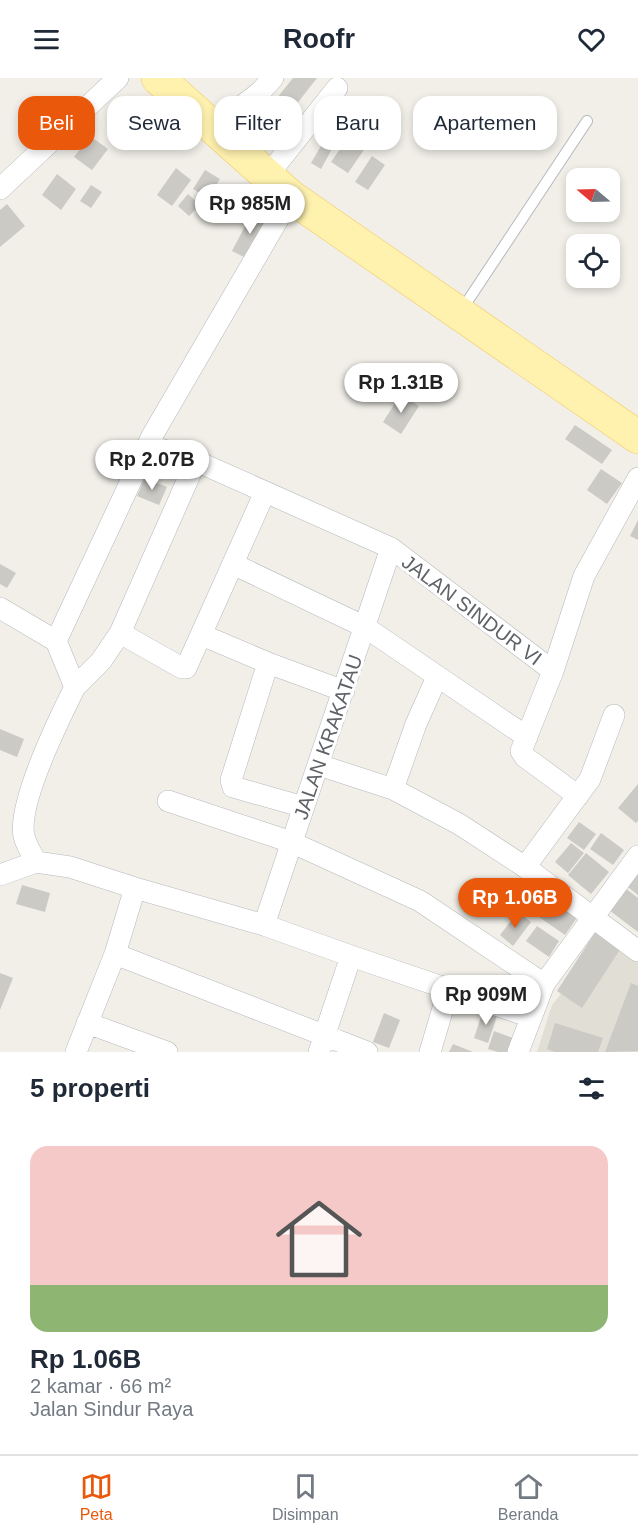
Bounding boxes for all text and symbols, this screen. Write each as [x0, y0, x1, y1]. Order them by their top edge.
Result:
icon: menu [30, 23, 63, 56]
icon: heart [575, 23, 608, 56]
text: Roofr [283, 24, 355, 54]
chip: Beli [18, 96, 95, 150]
chip: Sewa [107, 96, 202, 150]
chip: Filter [214, 96, 302, 150]
chip: Baru [314, 96, 401, 150]
chip: Apartemen [413, 96, 557, 150]
north arrow [566, 168, 620, 222]
map controls [566, 168, 620, 288]
pin: Rp 985M [195, 184, 305, 235]
text: Rp 985M [209, 192, 291, 214]
button: locate [566, 234, 620, 288]
pin: Rp 1.31B [339, 363, 463, 414]
text: Rp 1.31B [358, 371, 444, 393]
pin: Rp 2.07B [90, 440, 214, 491]
text: Rp 2.07B [109, 448, 195, 470]
street label: JALAN SINDUR VI [398, 550, 546, 670]
street label: JALAN KRAKATAU [289, 652, 367, 822]
pin: Rp 1.06B [453, 878, 577, 929]
text: Rp 1.06B [472, 886, 558, 908]
pin: Rp 909M [431, 975, 541, 1026]
text: Rp 909M [445, 983, 527, 1005]
icon: filters [575, 1072, 608, 1105]
text: 5 properti [30, 1073, 150, 1103]
icon: home [265, 1185, 373, 1293]
text: Rp 1.06B [30, 1344, 141, 1374]
text: 2 kamar · 66 m² [30, 1375, 171, 1397]
text: Jalan Sindur Raya [30, 1398, 193, 1420]
tab: Peta [80, 1470, 113, 1524]
tab: Disimpan [272, 1470, 339, 1524]
tab: Beranda [498, 1470, 558, 1524]

